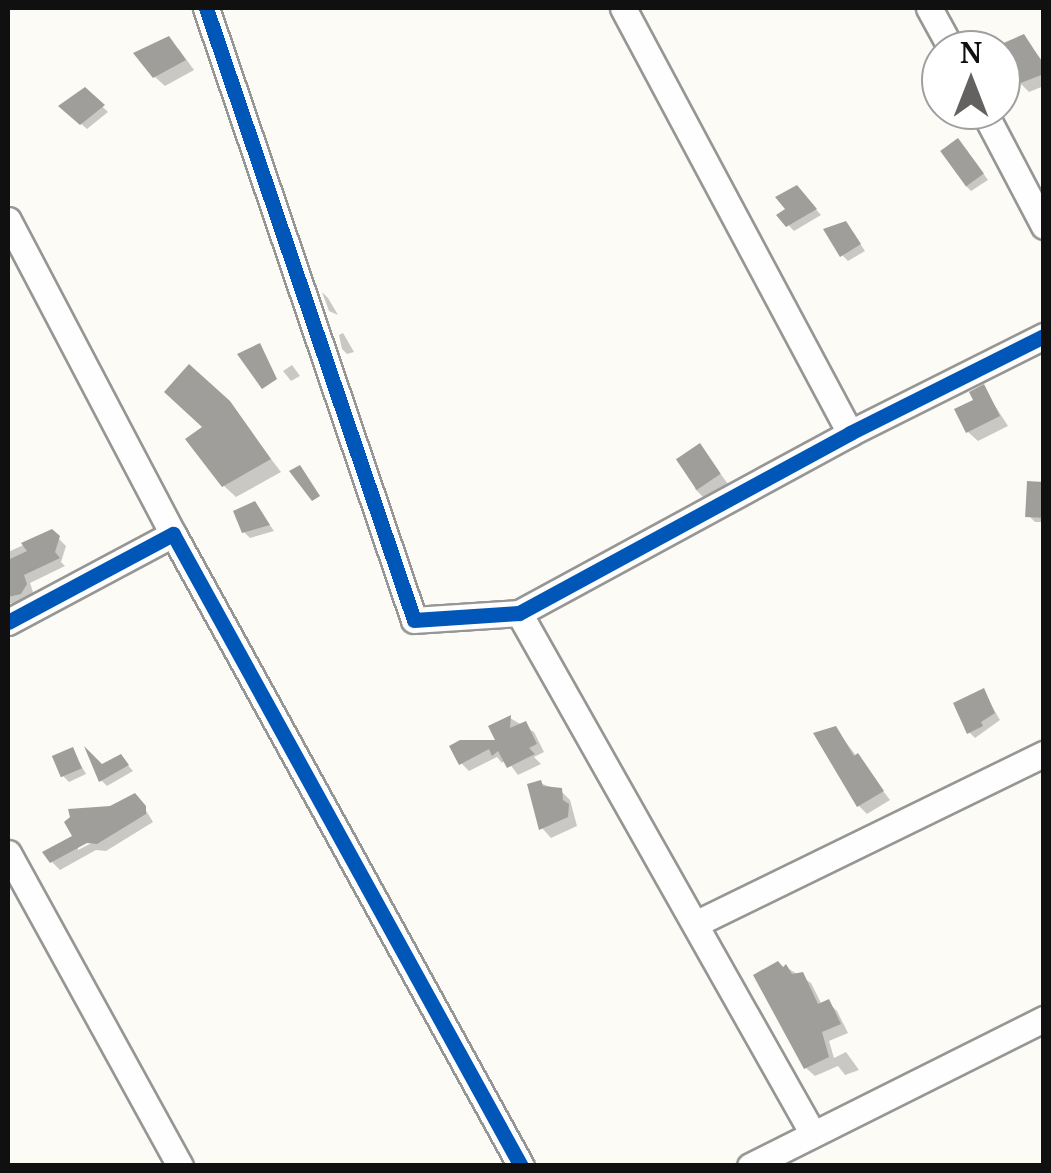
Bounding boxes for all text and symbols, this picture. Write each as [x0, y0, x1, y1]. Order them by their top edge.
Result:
north arrow [921, 30, 1021, 130]
text: N [960, 33, 982, 71]

